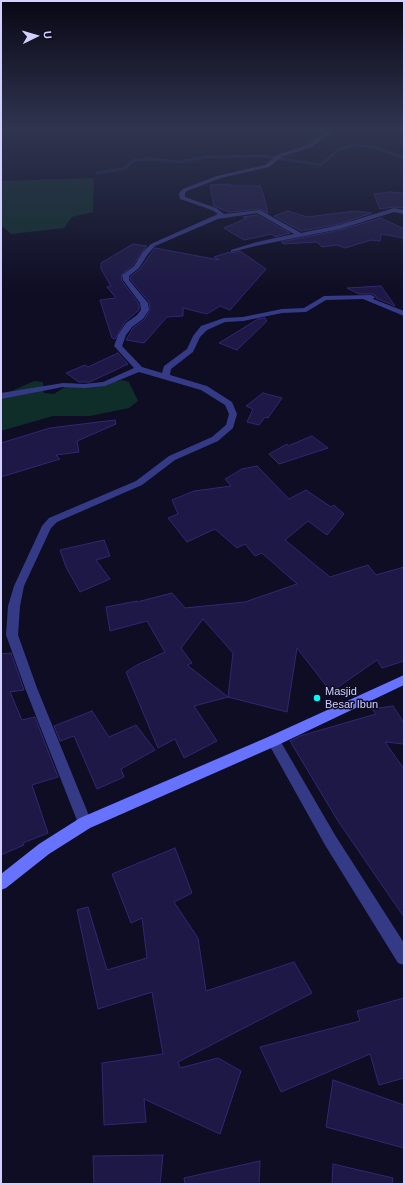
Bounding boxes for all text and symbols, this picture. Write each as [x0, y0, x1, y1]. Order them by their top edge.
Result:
north arrow [16, 16, 56, 56]
text: U [42, 30, 54, 39]
place label: Masjid Besar Ibun [325, 685, 378, 711]
marker: Masjid Besar Ibun [312, 693, 322, 703]

